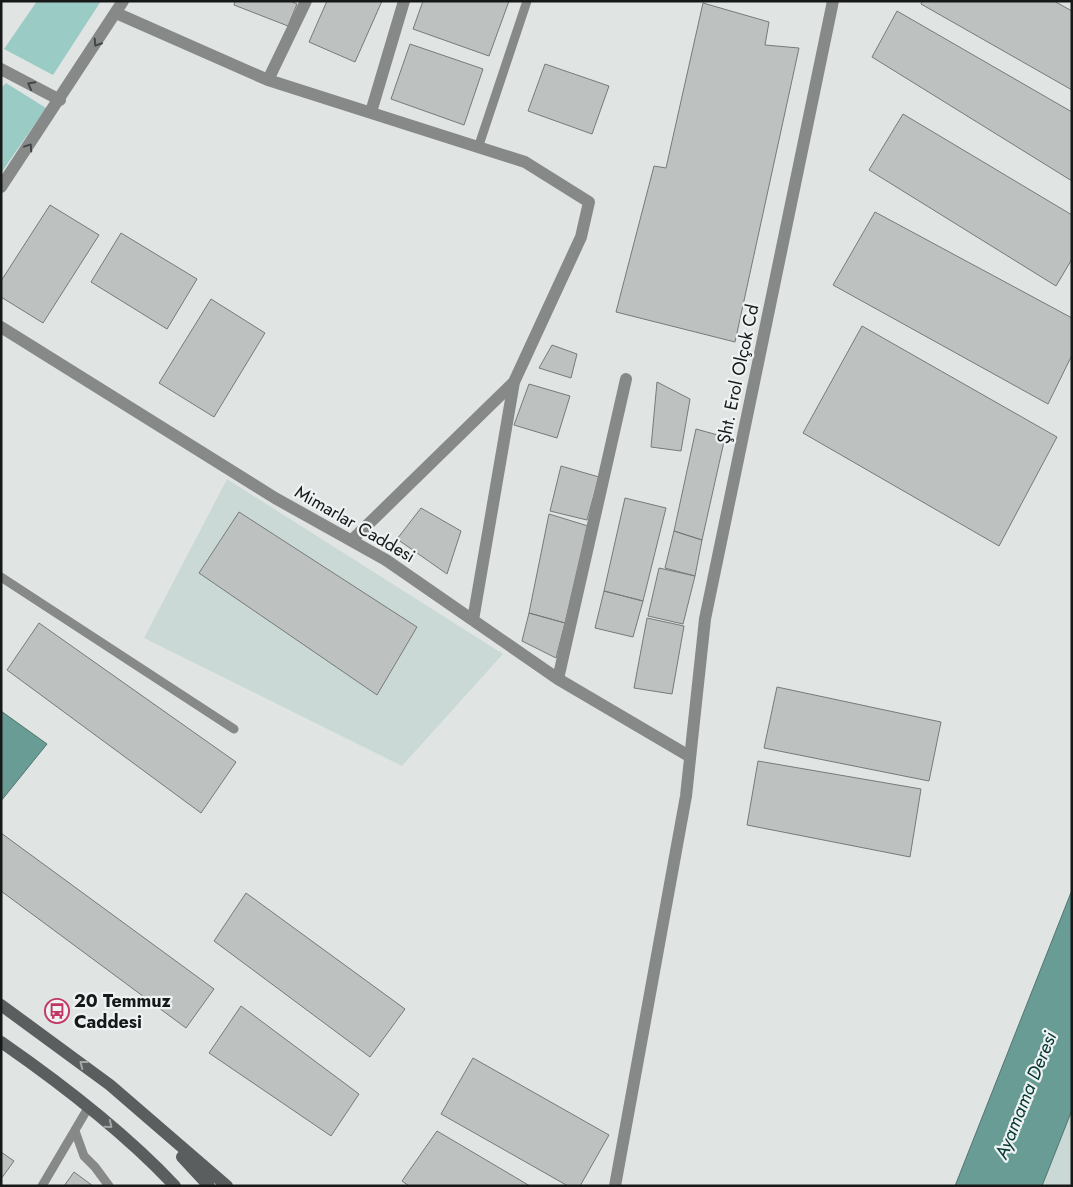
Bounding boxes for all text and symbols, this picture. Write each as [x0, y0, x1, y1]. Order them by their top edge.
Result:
one-way arrow [93, 37, 103, 46]
one-way arrow [27, 81, 36, 91]
one-way arrow [22, 143, 32, 152]
street label: Şht. Erol Olçok Cd [710, 302, 766, 446]
street label: Mimarlar Caddesi [290, 479, 420, 569]
place label: 20 Temmuz Caddesi [74, 988, 172, 1035]
bus stop icon: 20 Temmuz Caddesi [44, 998, 70, 1024]
water label: Ayamama Deresi [987, 1026, 1064, 1164]
one-way arrow [79, 1061, 89, 1070]
one-way arrow [104, 1119, 113, 1128]

